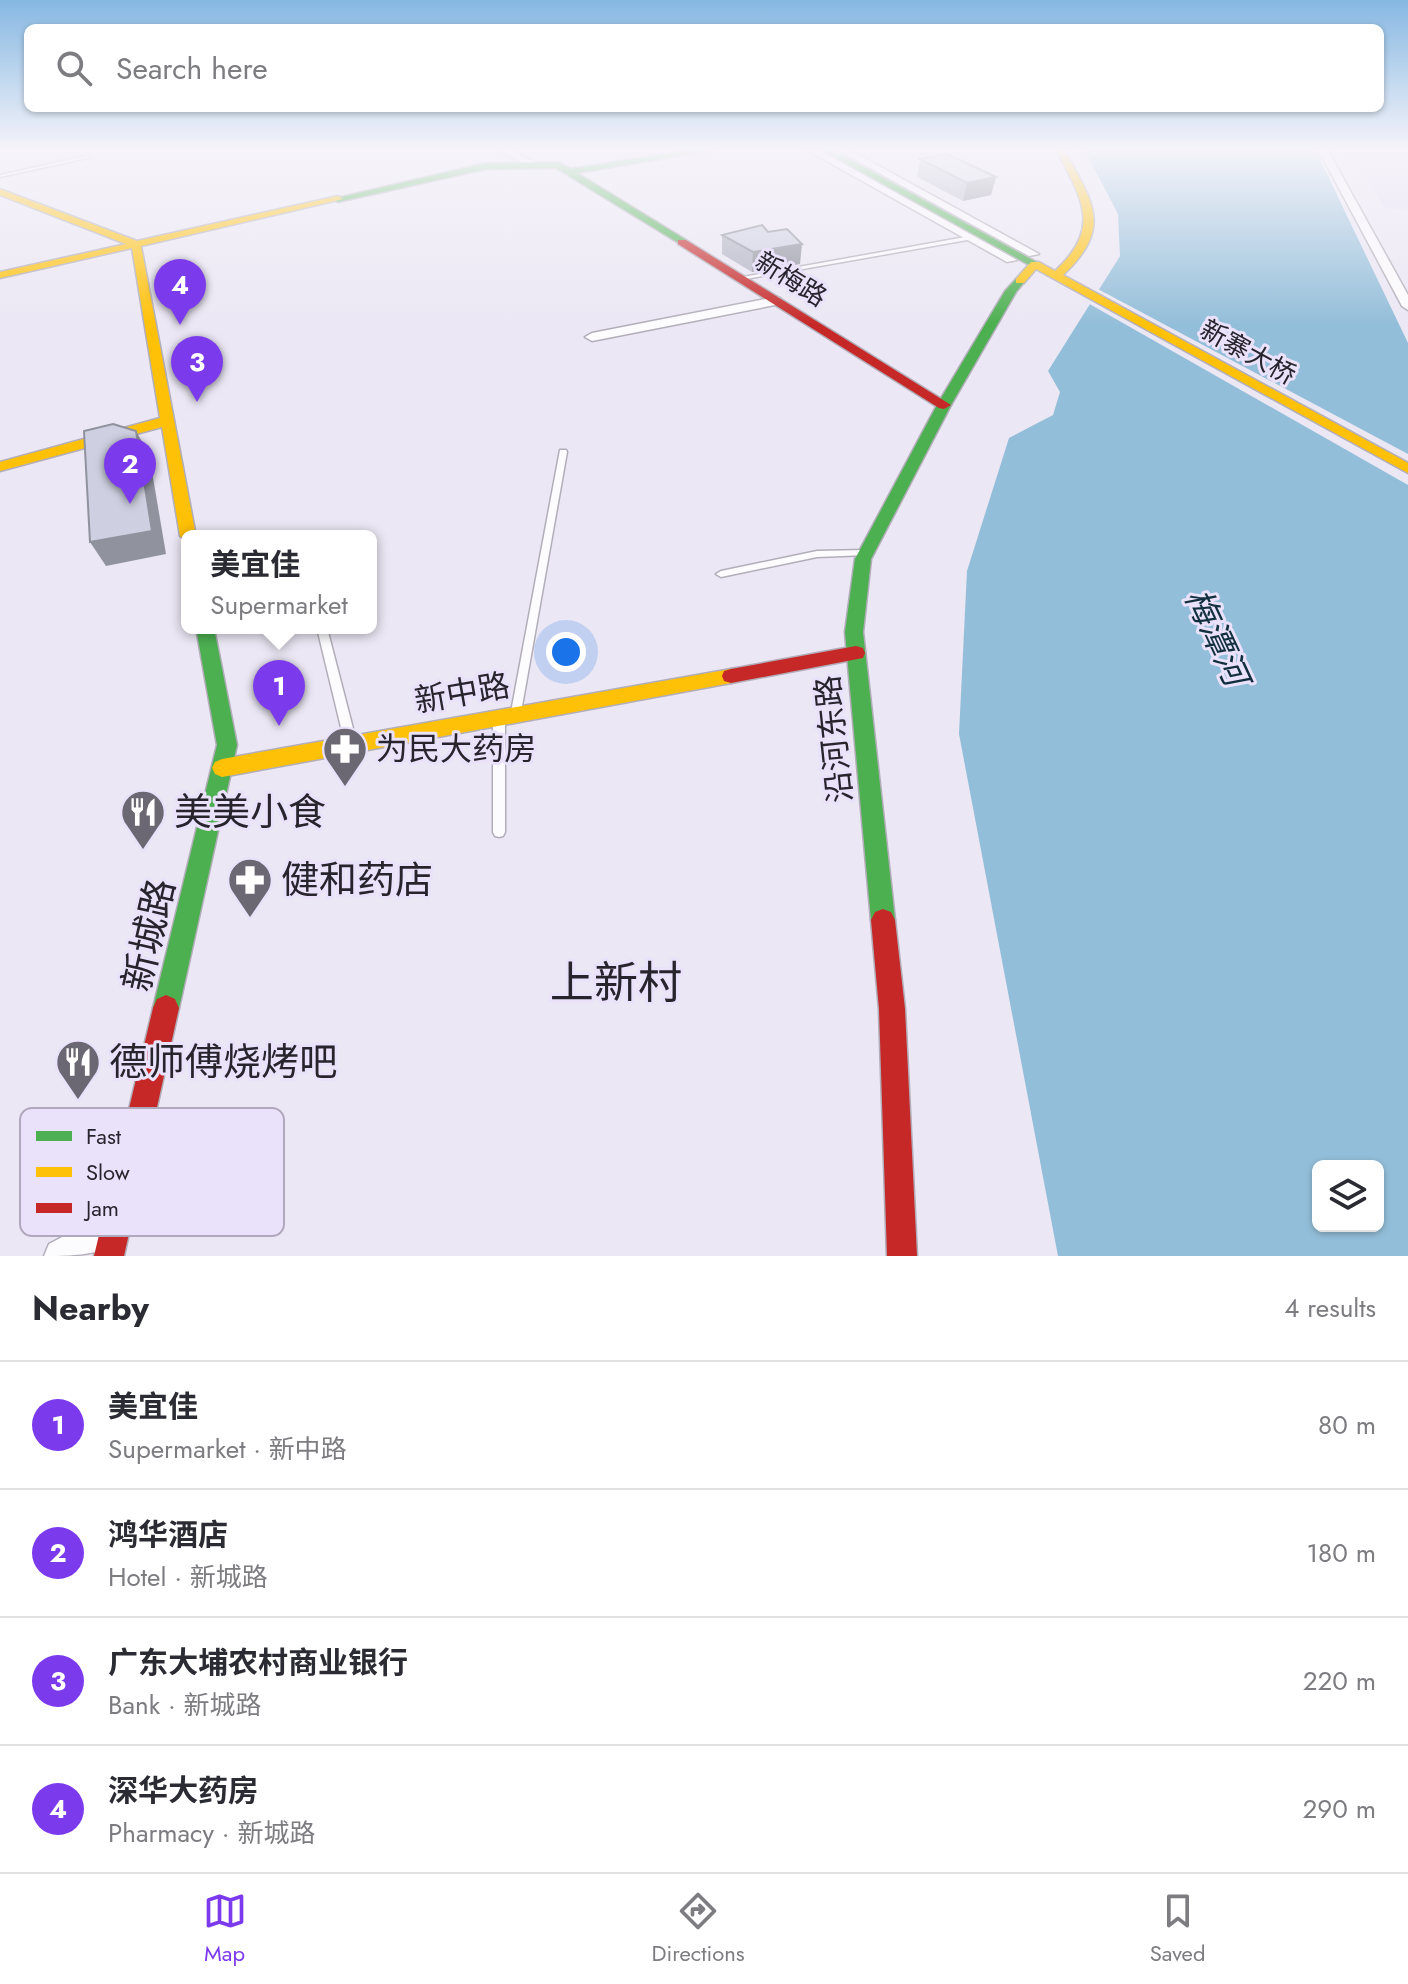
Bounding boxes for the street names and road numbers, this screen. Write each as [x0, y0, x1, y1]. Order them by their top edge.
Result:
street label: 新梅路 [748, 242, 834, 316]
street label: 新寨大桥 [1193, 310, 1303, 394]
street label: 新中路 [411, 662, 513, 724]
street label: 沿河东路 [804, 673, 864, 805]
street label: 新城路 [109, 873, 188, 997]

